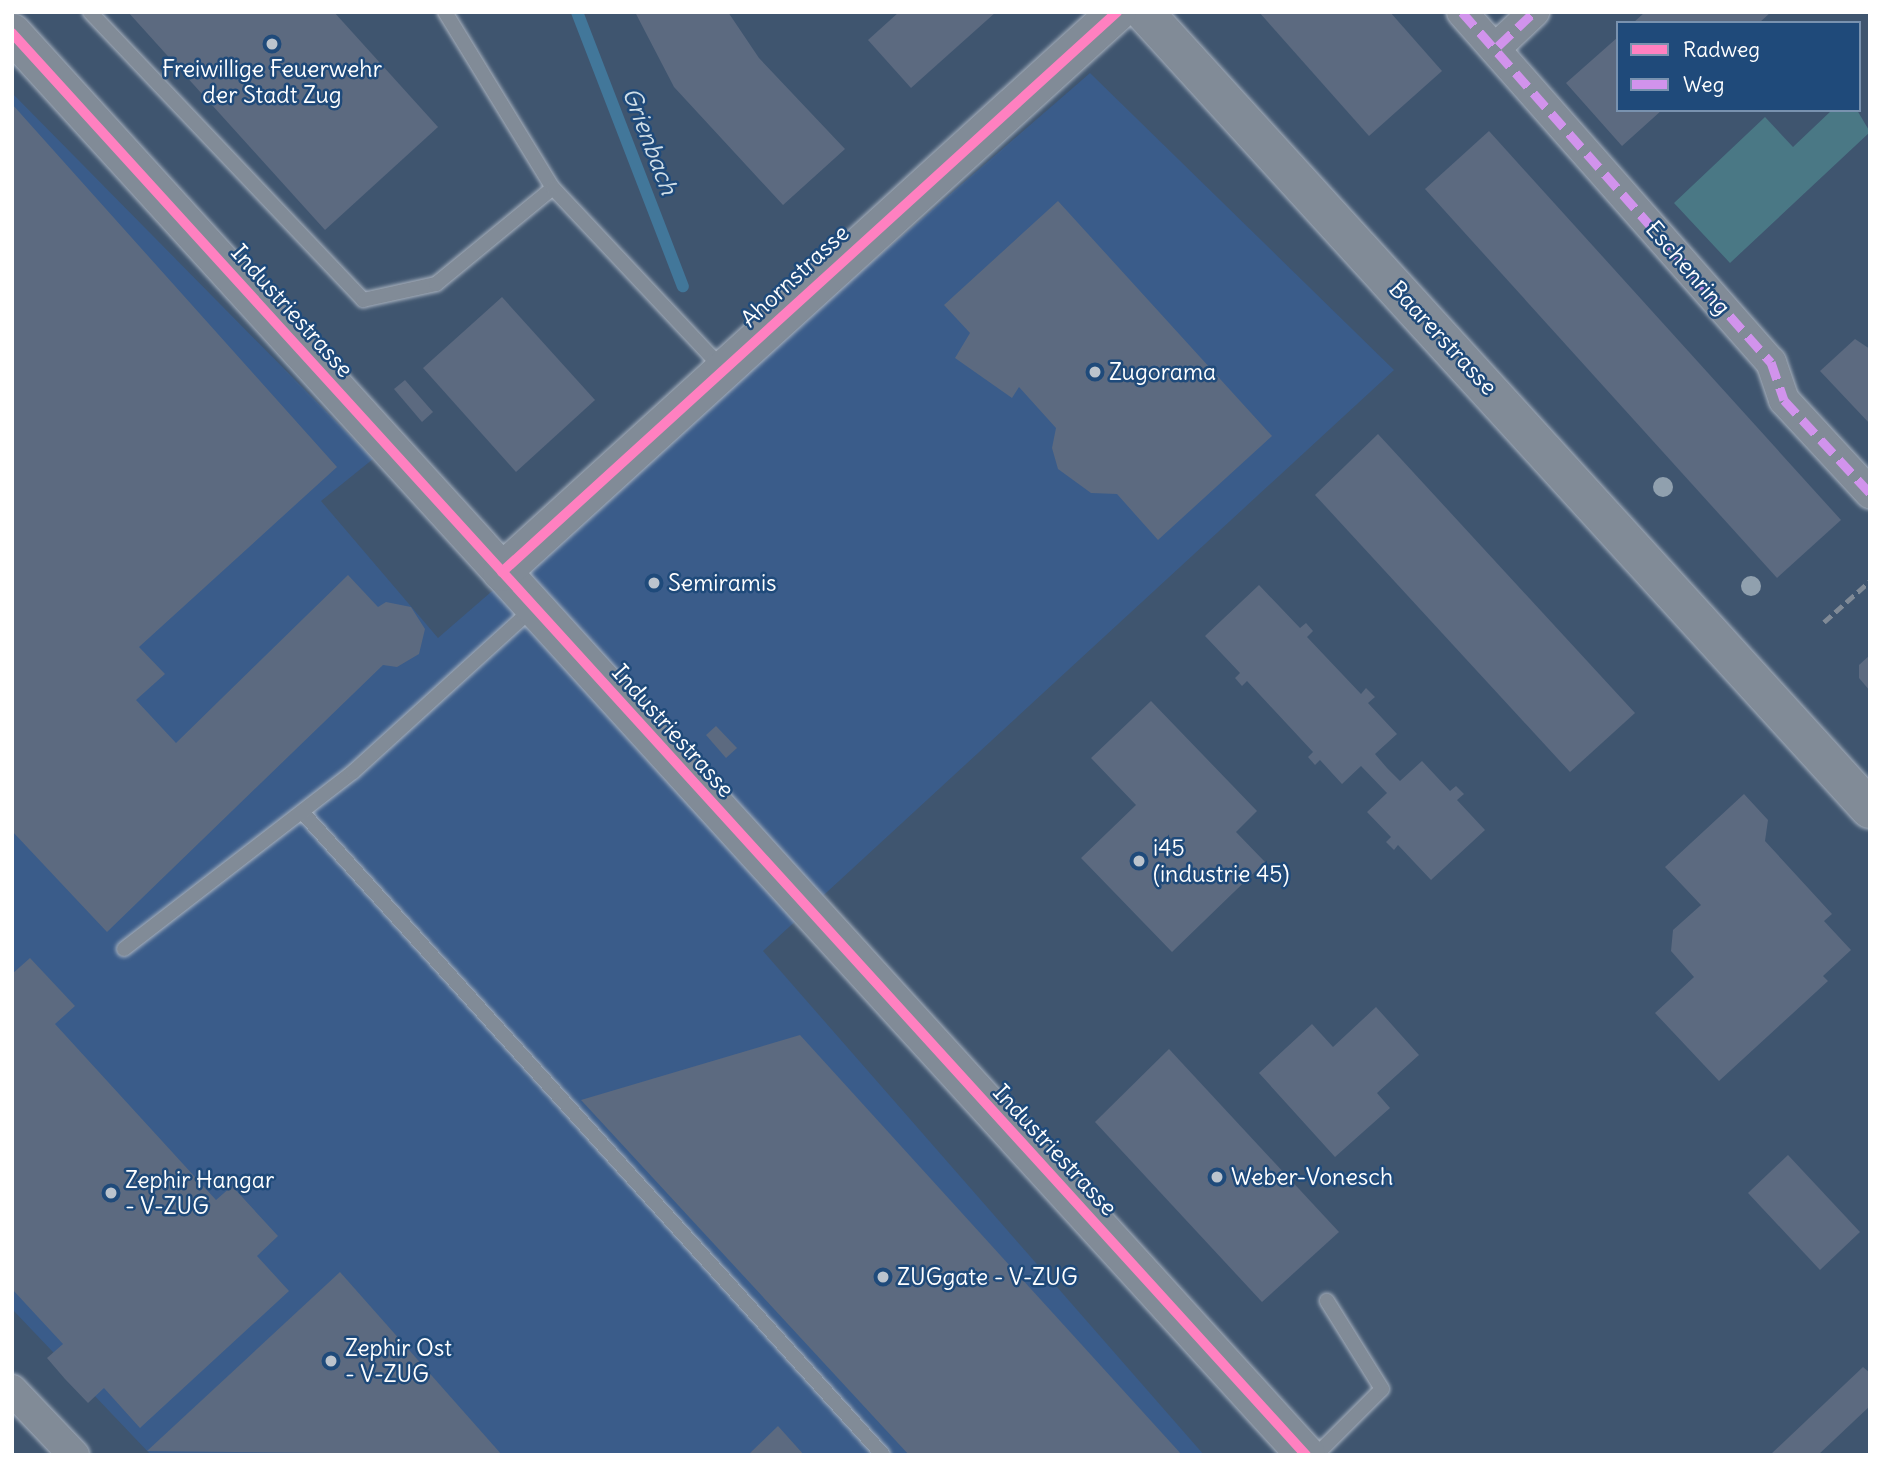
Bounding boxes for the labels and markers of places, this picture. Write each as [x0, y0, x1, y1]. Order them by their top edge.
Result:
marker: Freiwillige Feuerwehr der Stadt Zug [264, 36, 280, 52]
place label: Freiwillige Feuerwehr der Stadt Zug [162, 55, 382, 109]
place label: Zugorama [1109, 358, 1216, 386]
marker: Zugorama [1087, 364, 1103, 380]
place label: Semiramis [668, 569, 777, 597]
marker: Semiramis [646, 575, 662, 591]
place label: i45 (industrie 45) [1153, 834, 1289, 888]
marker: i45 (industrie 45) [1131, 853, 1147, 869]
place label: Weber-Vonesch [1231, 1163, 1393, 1191]
place label: Zephir Hangar - V-ZUG [125, 1166, 274, 1220]
marker: Weber-Vonesch [1209, 1169, 1225, 1185]
marker: Zephir Hangar - V-ZUG [103, 1185, 119, 1201]
place label: ZUGgate - V-ZUG [897, 1263, 1078, 1291]
marker: ZUGgate - V-ZUG [875, 1269, 891, 1285]
place label: Zephir Ost - V-ZUG [345, 1334, 452, 1388]
marker: Zephir Ost - V-ZUG [323, 1353, 339, 1369]

